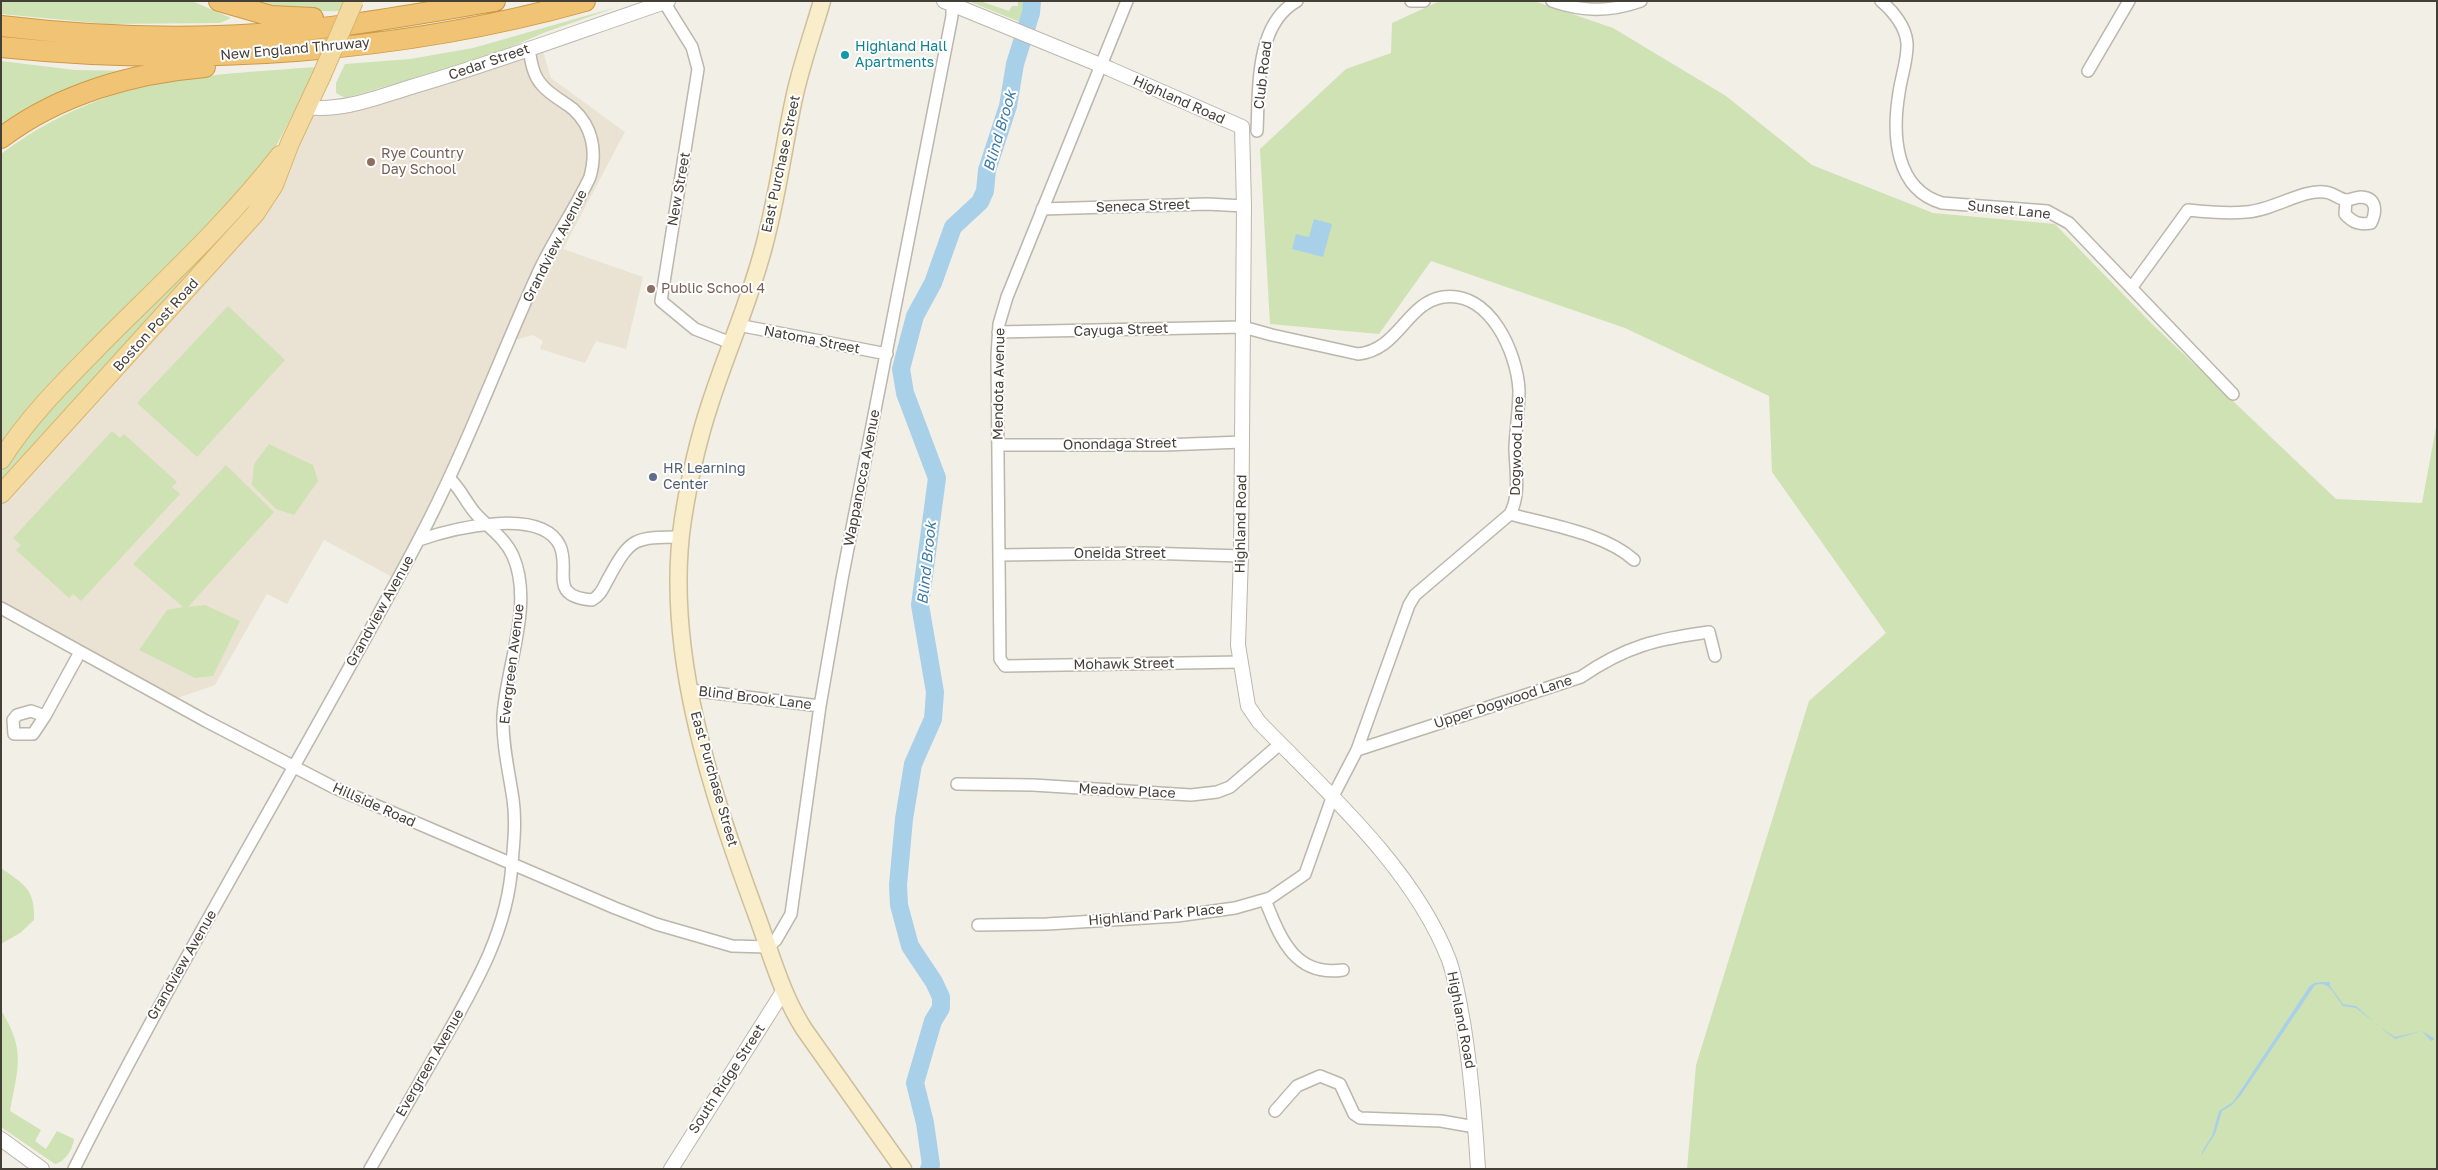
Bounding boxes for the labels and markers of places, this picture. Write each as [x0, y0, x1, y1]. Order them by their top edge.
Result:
place label: Highland Hall Apartments [855, 39, 947, 72]
marker: Highland Hall Apartments [839, 49, 851, 61]
place label: Rye Country Day School [381, 146, 464, 178]
marker: Rye Country Day School [365, 156, 377, 168]
place label: Public School 4 [661, 281, 765, 297]
marker: Public School 4 [645, 283, 657, 295]
place label: HR Learning Center [663, 461, 746, 494]
marker: HR Learning Center [647, 471, 659, 483]

